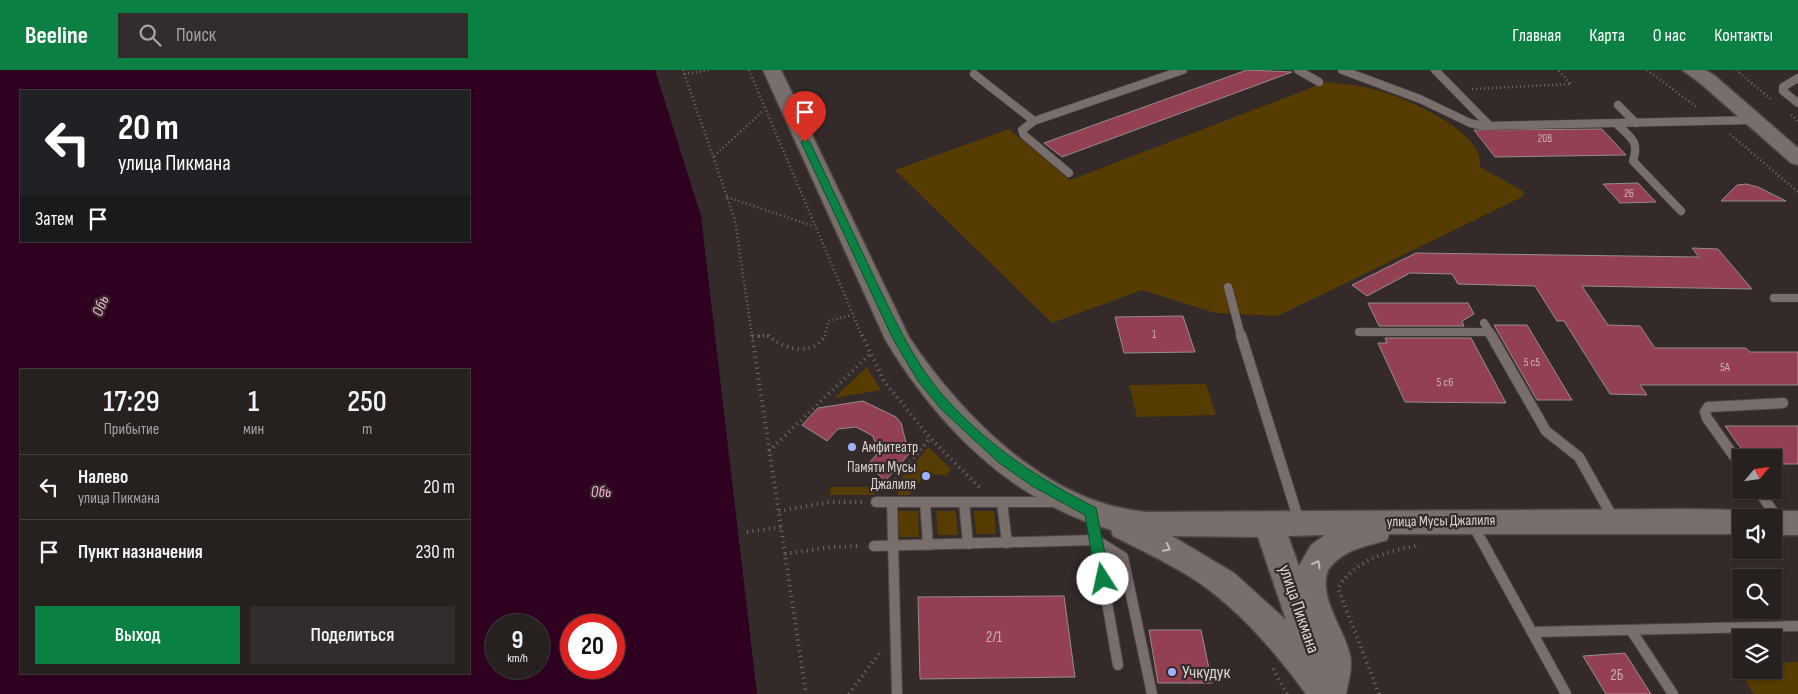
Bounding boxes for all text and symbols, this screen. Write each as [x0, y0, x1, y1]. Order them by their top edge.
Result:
search box [118, 13, 468, 58]
text: Beeline [25, 21, 88, 50]
icon: search [136, 21, 164, 49]
text: Поиск [176, 24, 216, 47]
text: Главная [1512, 25, 1561, 46]
text: Карта [1589, 25, 1625, 46]
text: О нас [1653, 25, 1686, 46]
text: Контакты [1714, 25, 1773, 46]
pin [784, 91, 826, 142]
icon: arrive [791, 98, 819, 126]
text: 20 m [118, 107, 179, 150]
icon: left [35, 110, 100, 175]
house number: 20В [1538, 132, 1552, 145]
text: улица Пикмана [118, 150, 231, 177]
house number: 26 [1624, 186, 1634, 201]
icon: arrive [84, 205, 112, 233]
text: Затем [35, 208, 74, 231]
water label: Обь [88, 293, 114, 319]
house number: 1 [1152, 327, 1157, 342]
house number: 5 с5 [1524, 355, 1540, 370]
house number: 5А [1720, 360, 1731, 375]
house number: 5 с6 [1437, 375, 1453, 390]
text: 17:29 [103, 384, 160, 420]
text: 1 [248, 384, 259, 420]
text: 250 [347, 384, 387, 420]
text: Прибытие [104, 420, 159, 439]
text: мин [243, 420, 264, 439]
text: m [362, 420, 372, 439]
place label: Амфитеатр [861, 438, 918, 457]
marker: Амфитеатр [846, 441, 858, 453]
north arrow [1732, 449, 1782, 499]
map controls [1732, 449, 1782, 679]
place label: Памяти Мусы Джалиля [847, 458, 916, 494]
text: Налево [78, 466, 128, 489]
marker: Памяти Мусы Джалиля [920, 470, 932, 482]
icon: left [35, 473, 63, 501]
text: 20 m [423, 476, 455, 499]
water label: Обь [591, 483, 611, 502]
text: улица Пикмана [78, 489, 160, 508]
button: sound [1732, 509, 1782, 559]
street label: улица Мусы Джалиля [1386, 511, 1496, 531]
icon: arrive [35, 538, 63, 566]
text: Пункт назначения [78, 541, 203, 564]
text: 230 m [415, 541, 455, 564]
one-way arrow [1162, 542, 1171, 552]
position arrow [1076, 552, 1128, 604]
one-way arrow [1311, 560, 1321, 569]
street label: улица Пикмана [1274, 562, 1324, 656]
button: search [1732, 569, 1782, 619]
button: Выход [35, 606, 240, 664]
button: Поделиться [250, 606, 455, 664]
speed limit sign: 20 [560, 614, 625, 679]
text: 9 [512, 625, 523, 656]
house number: 2/1 [986, 628, 1003, 647]
button: layers [1732, 629, 1782, 679]
text: km/h [507, 651, 528, 666]
place label: Учкудук [1182, 662, 1230, 683]
marker: Учкудук [1166, 666, 1178, 678]
house number: 2Б [1611, 666, 1624, 685]

